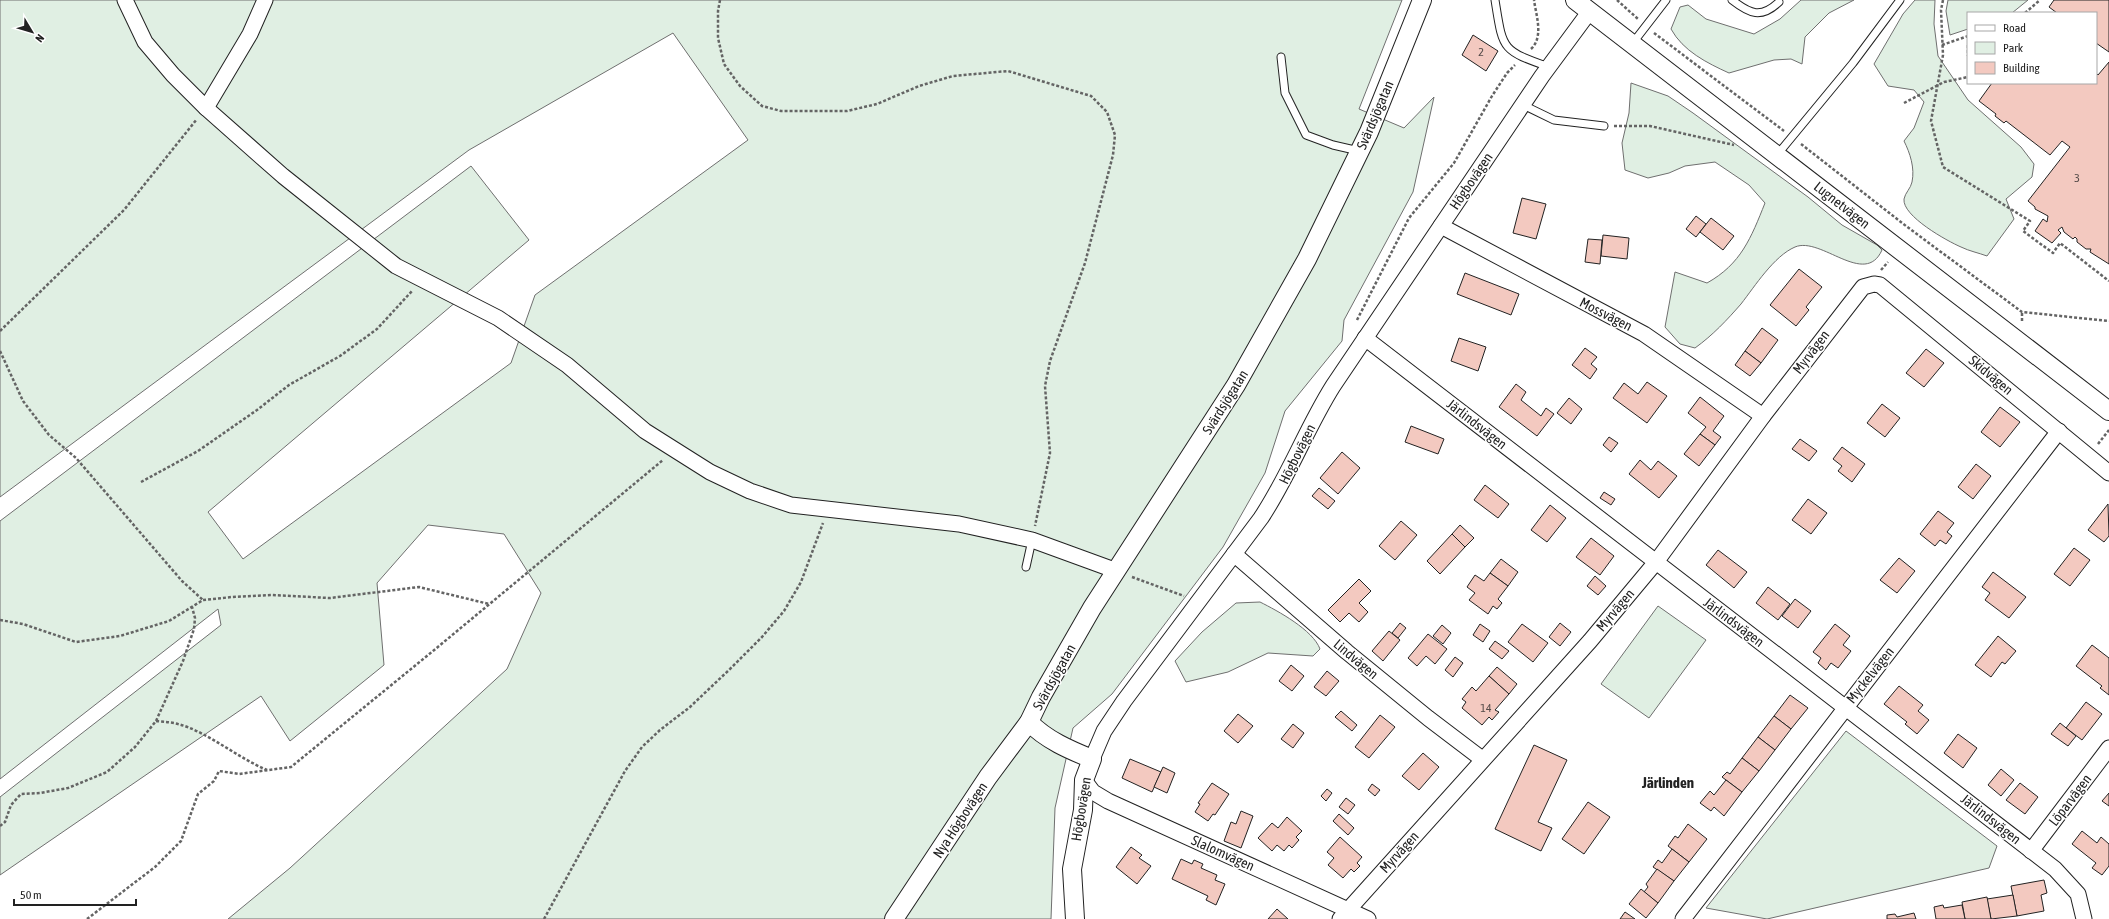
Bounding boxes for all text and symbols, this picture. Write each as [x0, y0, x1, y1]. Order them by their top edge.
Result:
north arrow [12, 12, 52, 52]
legend [1967, 12, 2097, 84]
text: Road [2003, 21, 2026, 35]
text: N [33, 32, 47, 44]
text: Park [2003, 41, 2024, 55]
house number: 2 [1478, 45, 1484, 59]
text: Building [2003, 61, 2041, 75]
street label: Svärdsjögatan [1353, 78, 1397, 152]
street label: Högbovägen [1446, 150, 1496, 212]
house number: 3 [2074, 171, 2080, 185]
street label: Lugnetvägen [1811, 178, 1873, 232]
street label: Mossvägen [1577, 294, 1635, 334]
street label: Myrvägen [1789, 327, 1833, 377]
street label: Skidvägen [1966, 352, 2016, 398]
street label: Svärdsjögatan [1199, 367, 1251, 437]
street label: Järlindsvägen [1444, 396, 1510, 452]
street label: Högbovägen [1276, 421, 1318, 487]
street label: Myrvägen [1593, 586, 1637, 634]
street label: Järlindsvägen [1701, 594, 1767, 650]
street label: Lindvägen [1331, 636, 1381, 682]
street label: Svärdsjögatan [1029, 641, 1079, 713]
street label: Myckelvägen [1843, 644, 1897, 706]
house number: 14 [1480, 701, 1492, 715]
street label: Löparvägen [2045, 771, 2095, 829]
district label: Järlinden [1641, 774, 1694, 791]
street label: Högbovägen [1068, 776, 1094, 842]
street label: Nya Högbovägen [930, 779, 990, 861]
street label: Järlindsvägen [1958, 791, 2024, 847]
street label: Myrvägen [1376, 828, 1422, 876]
street label: Slalomvägen [1189, 832, 1257, 874]
scale bar [14, 881, 136, 907]
text: 50 m [20, 888, 42, 902]

